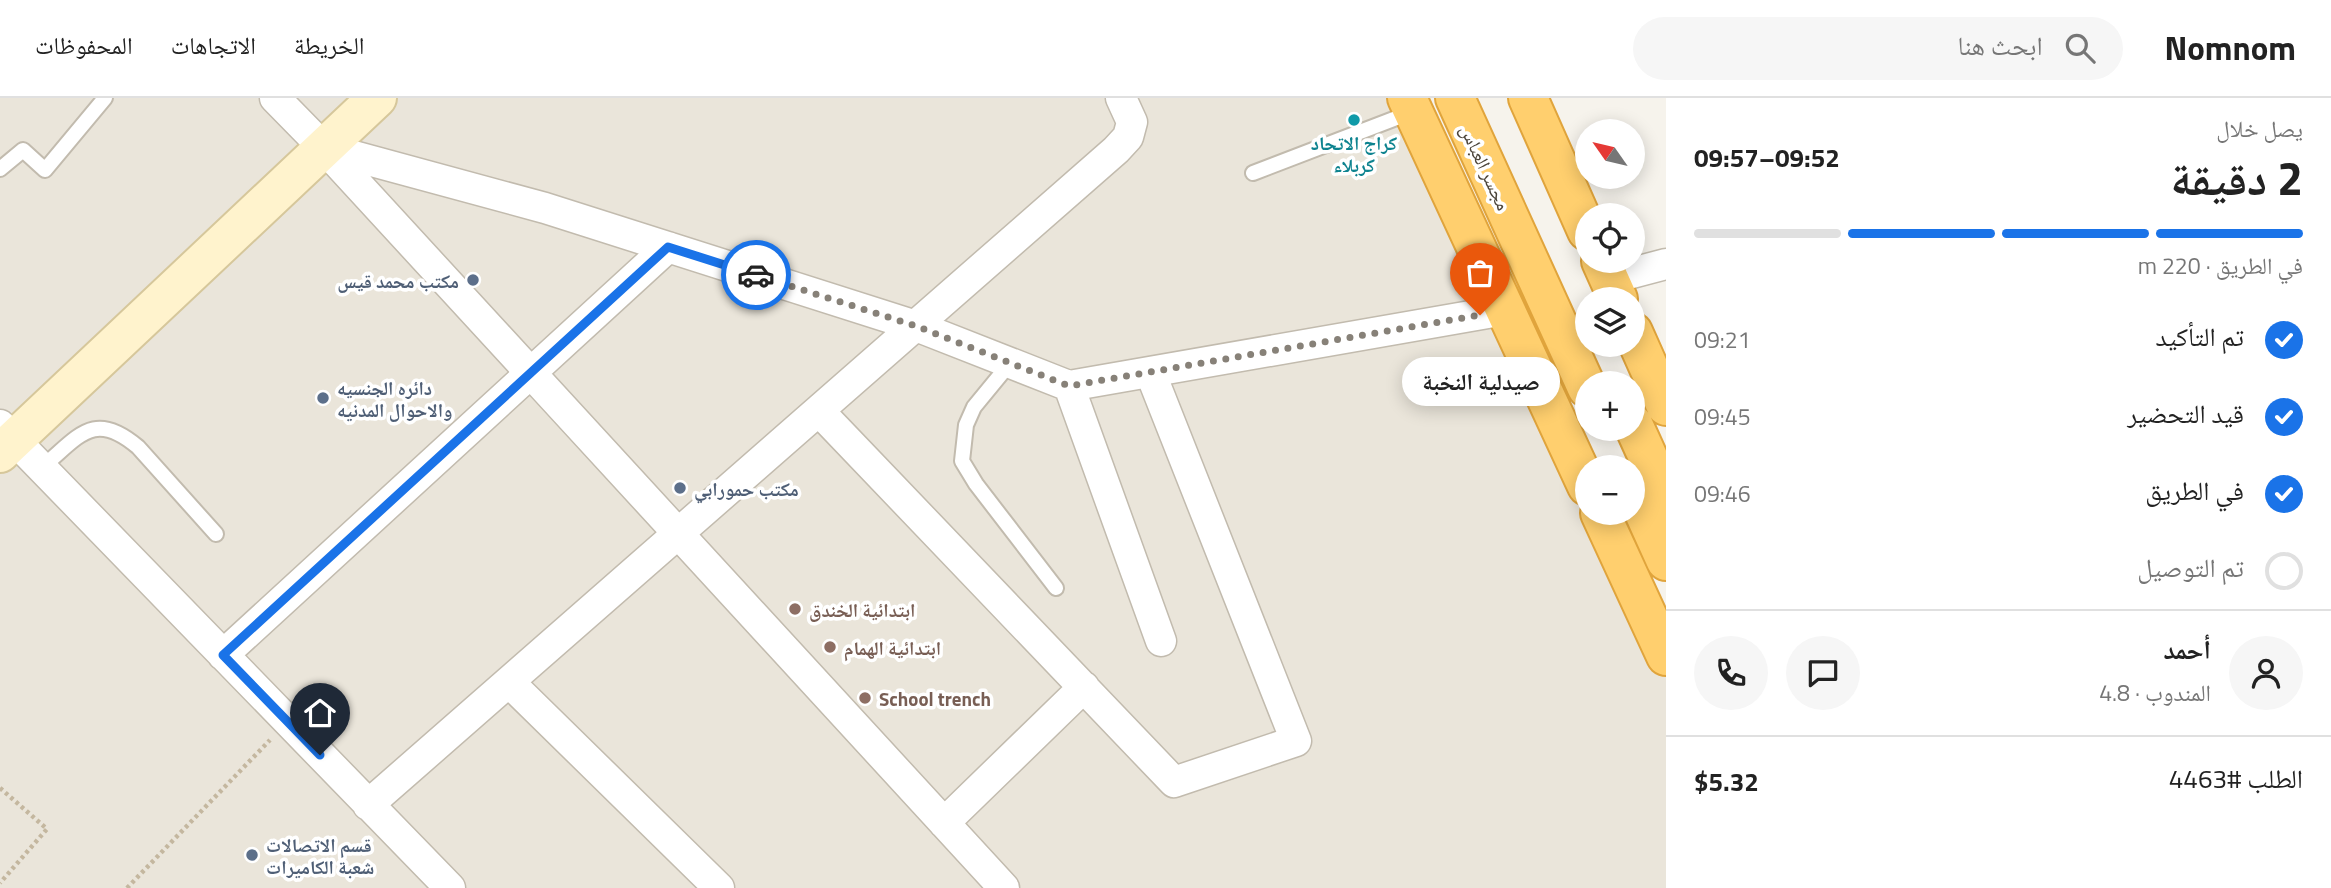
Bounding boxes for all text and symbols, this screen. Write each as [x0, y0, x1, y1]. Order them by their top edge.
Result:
search box [1633, 17, 2123, 80]
text: Nomnom [2165, 23, 2296, 73]
text: ابحث هنا [1958, 26, 2043, 65]
text: المحفوظات [35, 27, 133, 63]
text: الاتجاهات [171, 27, 256, 63]
text: الخريطة [294, 27, 365, 63]
icon: search [2061, 29, 2099, 67]
text: يصل خلال [2216, 111, 2303, 146]
marker: كراج الاتحاد كربلاء [1346, 112, 1362, 128]
street label: مجسر العباس [1453, 119, 1519, 215]
north arrow [1575, 119, 1645, 189]
map controls [1575, 119, 1645, 525]
place label: كراج الاتحاد كربلاء [1311, 128, 1398, 179]
text: 09:52–09:57 [1694, 138, 1840, 177]
text: 2 دقيقة [2171, 143, 2303, 213]
button: locate [1575, 203, 1645, 273]
courier [721, 240, 791, 310]
pin [1450, 243, 1510, 315]
text: في الطريق · 220 m [2138, 248, 2303, 283]
icon: bag [1461, 254, 1499, 292]
icon: car [737, 256, 775, 294]
place label: مكتب محمد قيس [337, 266, 459, 295]
marker: مكتب محمد قيس [465, 272, 481, 288]
button: layers [1575, 287, 1645, 357]
text: تم التأكيد [2156, 317, 2244, 356]
icon: check [2265, 321, 2303, 359]
text: 09:21 [1694, 322, 1751, 357]
callout: صيدلية النخبة [1401, 357, 1559, 406]
text: صيدلية النخبة [1422, 364, 1540, 399]
button: + [1575, 371, 1645, 441]
place label: دائره الجنسيه والاحوال المدنيه [337, 373, 453, 424]
marker: دائره الجنسيه والاحوال المدنيه [315, 390, 331, 406]
text: قيد التحضير [2127, 394, 2244, 433]
icon: check [2265, 398, 2303, 436]
text: 09:45 [1694, 399, 1751, 434]
button: − [1575, 455, 1645, 525]
text: في الطريق [2145, 471, 2244, 510]
place label: مكتب حمورابي [694, 474, 799, 504]
icon: check [2265, 475, 2303, 513]
text: 09:46 [1694, 476, 1751, 511]
marker: مكتب حمورابي [672, 480, 688, 496]
text: تم التوصيل [2137, 548, 2244, 587]
place label: ابتدائية الخندق [809, 595, 915, 624]
marker: ابتدائية الخندق [787, 601, 803, 617]
text: أحمد [2163, 630, 2211, 669]
place label: ابتدائية الهمام [844, 633, 941, 662]
button: phone [1694, 636, 1768, 710]
button: chat [1786, 636, 1860, 710]
button: person [2229, 636, 2303, 710]
marker: ابتدائية الهمام [822, 639, 838, 655]
text: المندوب · 4.8 [2099, 675, 2211, 710]
pin [290, 683, 350, 755]
place label: School trench [879, 684, 991, 713]
marker: School trench [857, 690, 873, 706]
icon: home [301, 694, 339, 732]
text: الطلب #4463 [2169, 759, 2303, 798]
text: $5.32 [1694, 762, 1759, 801]
place label: قسم الاتصالات شعبة الكاميرات [266, 830, 374, 881]
marker: قسم الاتصالات شعبة الكاميرات [244, 847, 260, 863]

